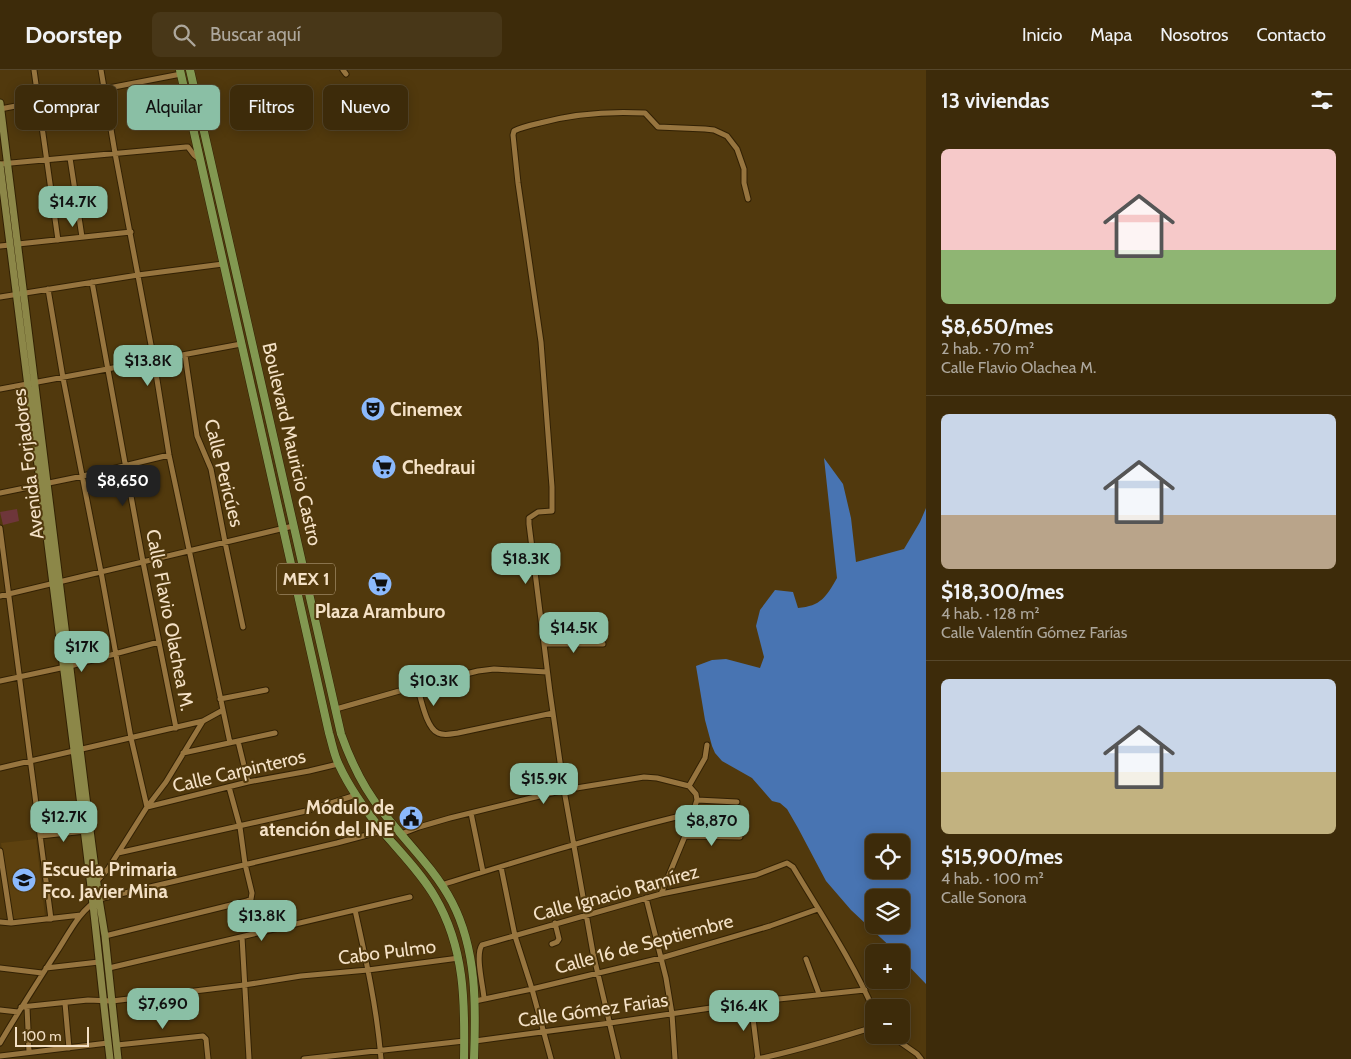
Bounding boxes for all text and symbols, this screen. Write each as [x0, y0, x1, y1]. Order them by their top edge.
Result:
search box [152, 12, 502, 57]
text: Doorstep [25, 20, 122, 49]
icon: search [170, 21, 198, 49]
text: Buscar aquí [210, 23, 301, 46]
text: Inicio [1022, 24, 1062, 46]
text: Mapa [1090, 24, 1132, 46]
text: Nosotros [1160, 24, 1229, 46]
text: Contacto [1257, 24, 1326, 46]
chip: Comprar [15, 85, 117, 130]
chip: Alquilar [127, 85, 220, 130]
chip: Filtros [230, 85, 313, 130]
chip: Nuevo [323, 85, 408, 130]
icon: filters [1308, 86, 1336, 114]
text: 13 viviendas [941, 88, 1049, 113]
icon: home [1094, 181, 1184, 271]
pin: $14.7K [32, 186, 114, 228]
text: $14.7K [50, 192, 96, 211]
text: $8,650/mes [941, 314, 1053, 339]
text: 2 hab. · 70 m² [941, 339, 1034, 358]
street label: Boulevard Mauricio Castro [257, 340, 327, 548]
pin: $13.8K [107, 344, 189, 387]
text: $13.8K [124, 351, 172, 370]
text: Calle Flavio Olachea M. [941, 358, 1096, 377]
street label: Avenida Forjadores [7, 387, 49, 541]
theatre icon: Cinemex [360, 396, 386, 422]
place label: Cinemex [390, 398, 463, 421]
street label: Calle Pericúes [200, 417, 249, 529]
icon: home [1094, 447, 1184, 537]
supermarket icon: Chedraui [371, 454, 397, 480]
place label: Chedraui [402, 456, 475, 479]
pin: $8,650 [82, 464, 164, 507]
text: $8,650 [97, 471, 149, 490]
street label: Calle Flavio Olachea M. [141, 527, 199, 713]
pin: $18.3K [485, 542, 567, 585]
text: $18.3K [502, 549, 550, 568]
road number: MEX 1 [277, 564, 335, 594]
supermarket icon: Plaza Aramburo [367, 571, 393, 597]
text: $18,300/mes [941, 579, 1064, 604]
place label: Plaza Aramburo [315, 600, 445, 623]
text: 4 hab. · 128 m² [941, 604, 1040, 623]
pin: $14.5K [533, 612, 615, 654]
text: $14.5K [550, 618, 598, 637]
text: Calle Valentín Gómez Farías [941, 623, 1127, 642]
pin: $17K [52, 630, 112, 673]
text: $17K [65, 637, 99, 656]
pin: $10.3K [393, 664, 475, 707]
text: $10.3K [410, 671, 458, 690]
icon: home [1094, 712, 1184, 802]
street label: Calle Carpinteros [170, 744, 308, 797]
pin: $15.9K [503, 762, 585, 805]
text: $15.9K [521, 769, 567, 788]
place label: Módulo de atención del INE [260, 796, 394, 841]
pin: $12.7K [23, 800, 105, 843]
pin: $8,870 [671, 804, 753, 847]
public building icon: Módulo de atención del INE [398, 805, 424, 831]
text: $12.7K [41, 807, 87, 826]
text: $8,870 [686, 811, 738, 830]
map controls [865, 834, 910, 1044]
button: locate [865, 834, 910, 879]
text: $15,900/mes [941, 844, 1063, 869]
place label: Escuela Primaria Fco. Javier Mina [42, 858, 177, 903]
street label: Calle Ignacio Ramírez [531, 860, 701, 926]
school or university icon: Escuela Primaria Fco. Javier Mina [11, 867, 37, 893]
text: 4 hab. · 100 m² [941, 869, 1044, 888]
text: Calle Sonora [941, 888, 1026, 907]
button: layers [865, 889, 910, 934]
pin: $13.8K [221, 900, 303, 942]
text: $13.8K [238, 906, 286, 925]
street label: Calle 16 de Septiembre [552, 909, 736, 979]
street label: Cabo Pulmo [337, 935, 437, 969]
button: + [865, 944, 910, 989]
pin: $7,690 [122, 988, 204, 1030]
street label: Calle Gómez Farias [516, 988, 670, 1032]
pin: $16.4K [703, 990, 785, 1032]
text: $7,690 [138, 994, 188, 1013]
text: $16.4K [720, 996, 768, 1015]
button: − [865, 999, 910, 1044]
scale bar [15, 1024, 89, 1047]
text: 100 m [22, 1027, 62, 1045]

